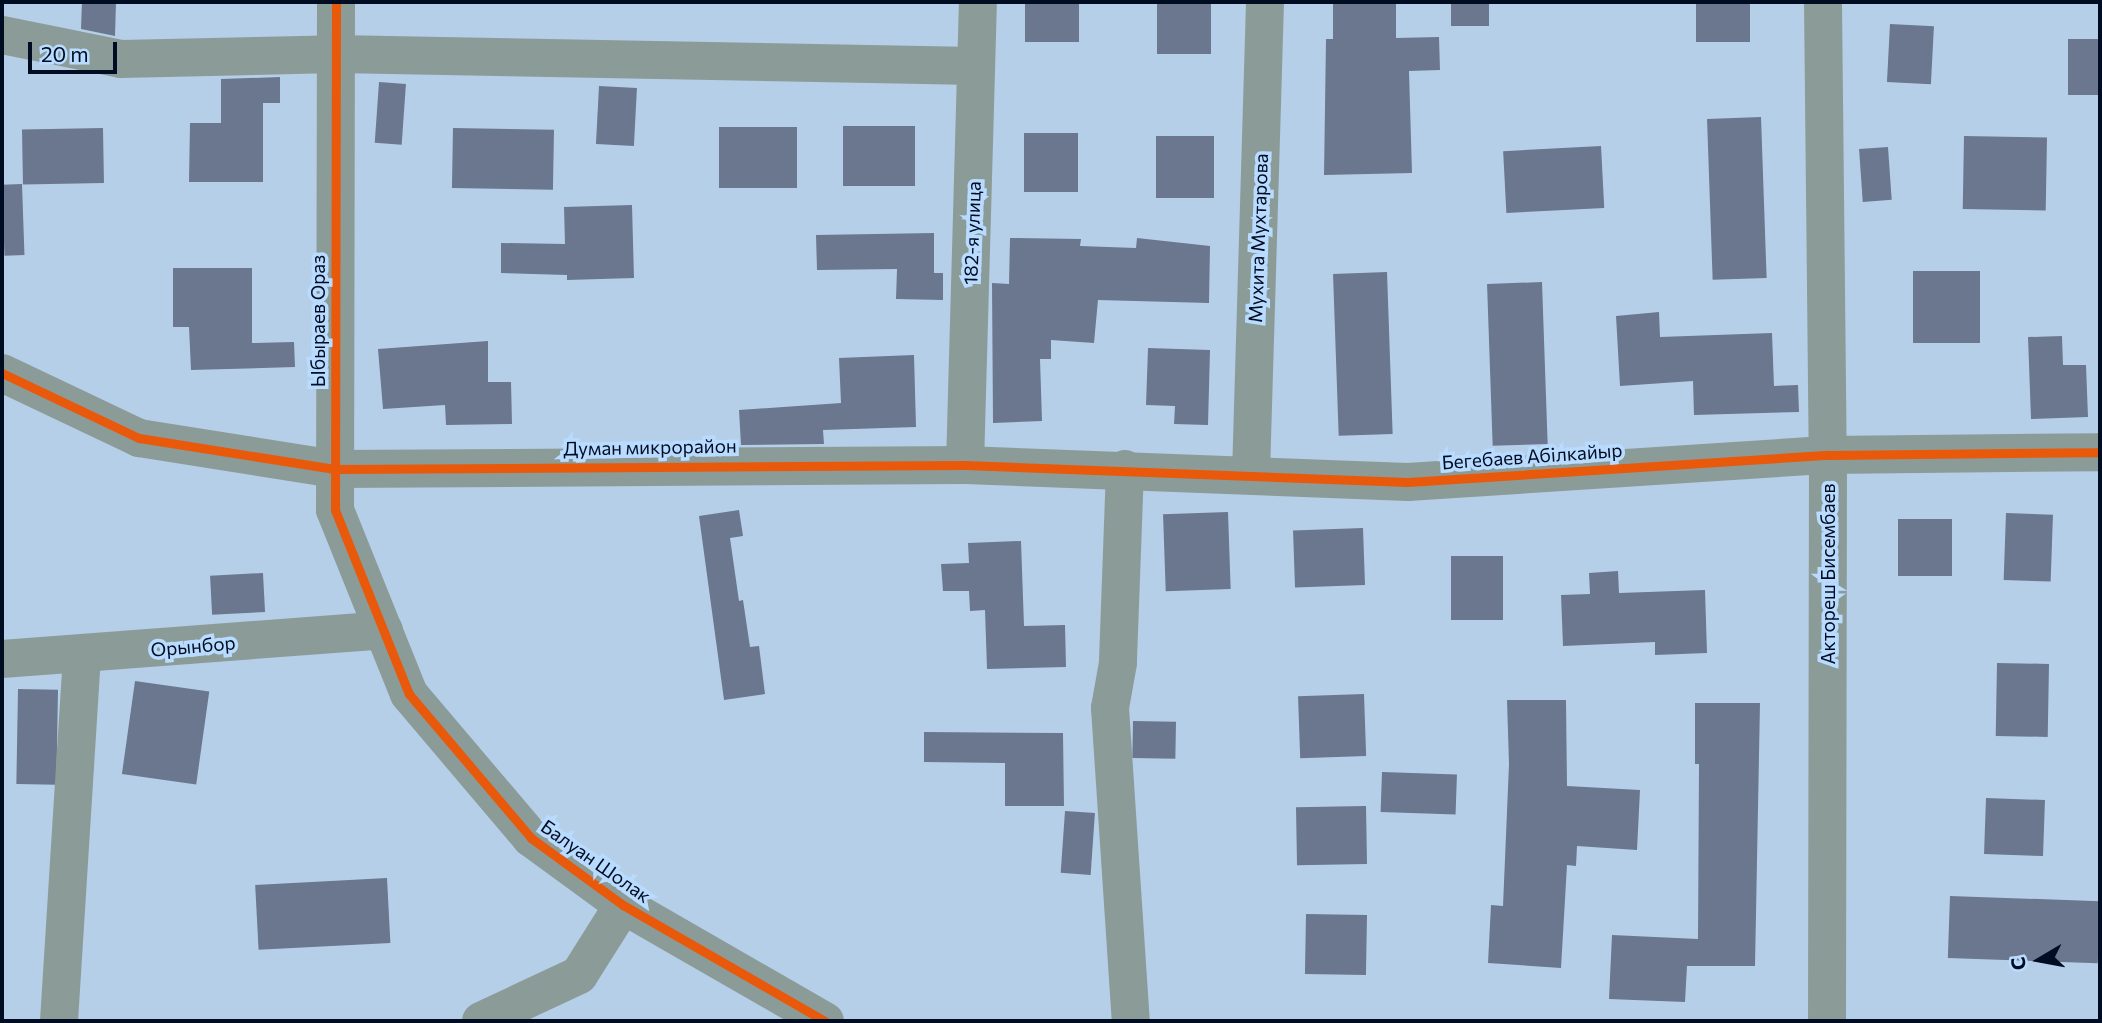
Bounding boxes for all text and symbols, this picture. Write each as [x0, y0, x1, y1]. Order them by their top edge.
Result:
scale bar [32, 28, 121, 72]
text: 20 m [41, 41, 89, 66]
street label: Мухита Мухтарова [1244, 153, 1272, 323]
street label: 182-я улица [959, 181, 985, 285]
street label: Ыбыраев Ораз [307, 255, 329, 387]
street label: Думан микрорайон [563, 434, 737, 460]
street label: Бегебаев Абілкайыр [1441, 438, 1623, 474]
street label: Актореш Бисембаев [1817, 483, 1839, 665]
street label: Орынбор [150, 631, 236, 661]
street label: Балуан Шолак [537, 815, 655, 907]
north arrow [2004, 925, 2074, 995]
text: С [2005, 955, 2030, 972]

